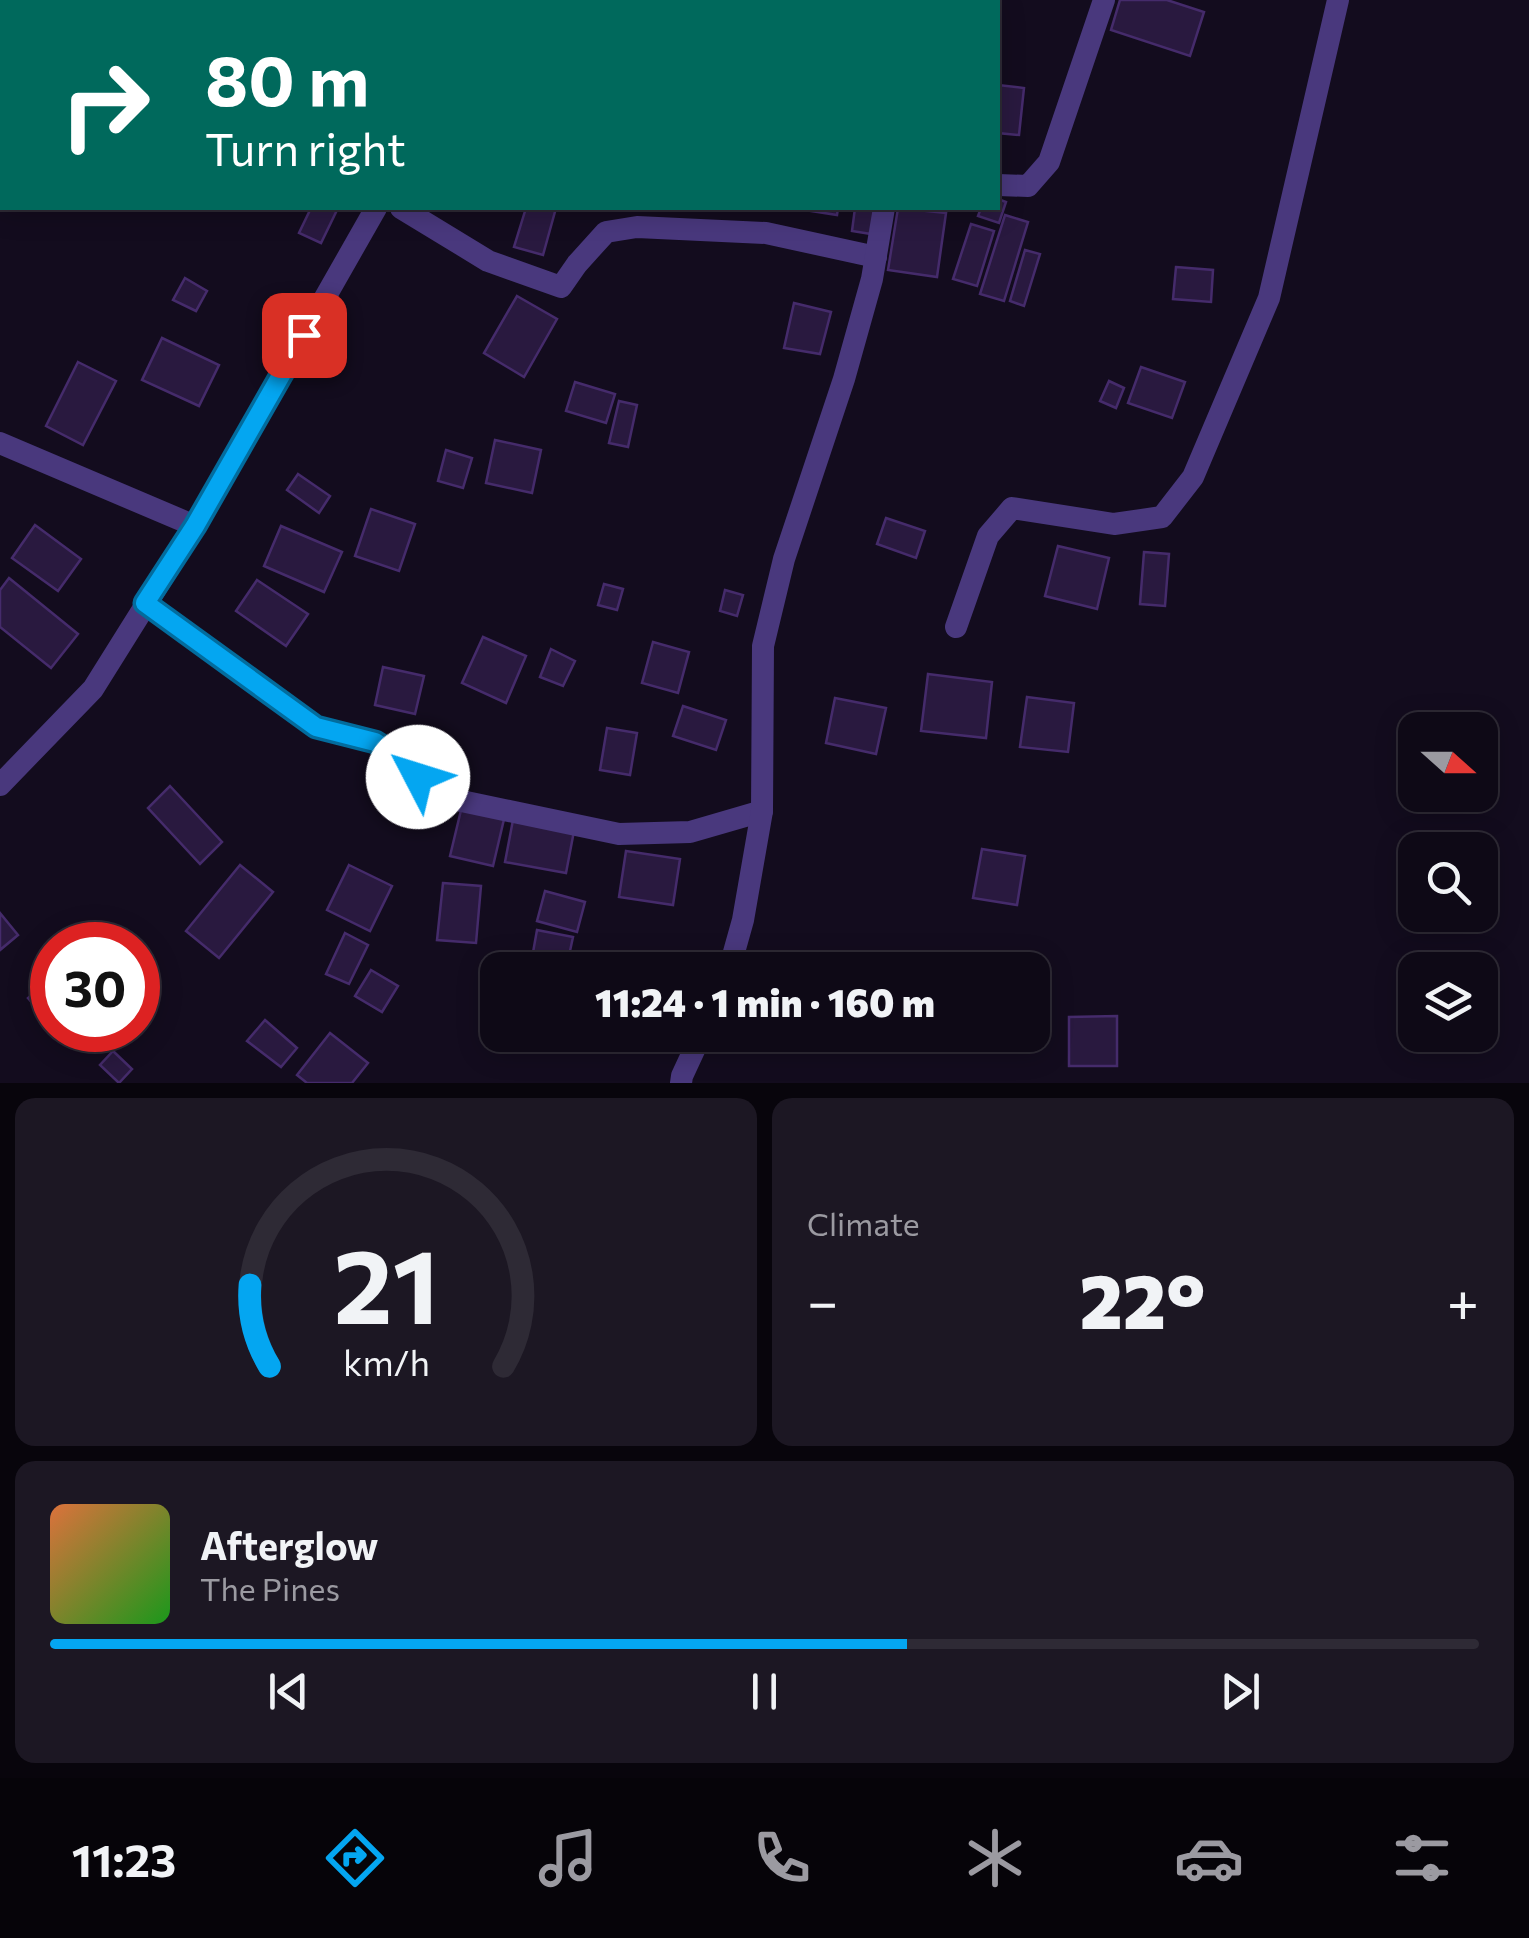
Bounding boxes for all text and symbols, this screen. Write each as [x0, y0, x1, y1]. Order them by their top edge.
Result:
text: 80 m [205, 35, 369, 120]
icon: right [40, 40, 170, 170]
text: Turn right [205, 120, 406, 175]
pin [262, 293, 347, 378]
icon: arrive [277, 308, 332, 363]
north arrow [1398, 712, 1498, 812]
map controls [1398, 712, 1498, 1052]
position arrow [366, 725, 470, 829]
button: search [1398, 832, 1498, 932]
speed limit sign: 30 [30, 922, 160, 1052]
button: layers [1398, 952, 1498, 1052]
text: 11:24 · 1 min · 160 m [595, 978, 935, 1025]
text: Climate [807, 1203, 920, 1243]
text: 21 [333, 1218, 439, 1345]
text: 22° [1079, 1253, 1206, 1344]
text: − [807, 1266, 838, 1333]
text: + [1447, 1266, 1479, 1333]
text: km/h [343, 1340, 429, 1383]
text: Afterglow [200, 1521, 378, 1568]
text: The Pines [200, 1568, 340, 1608]
icon: previous [261, 1664, 316, 1719]
icon: pause [737, 1664, 792, 1719]
icon: next [1213, 1664, 1268, 1719]
icon: directions [320, 1823, 390, 1893]
icon: music [533, 1823, 603, 1893]
icon: phone [747, 1823, 817, 1893]
icon: climate [960, 1823, 1030, 1893]
icon: car [1174, 1823, 1244, 1893]
icon: filters [1387, 1823, 1457, 1893]
text: 11:23 [72, 1831, 176, 1886]

